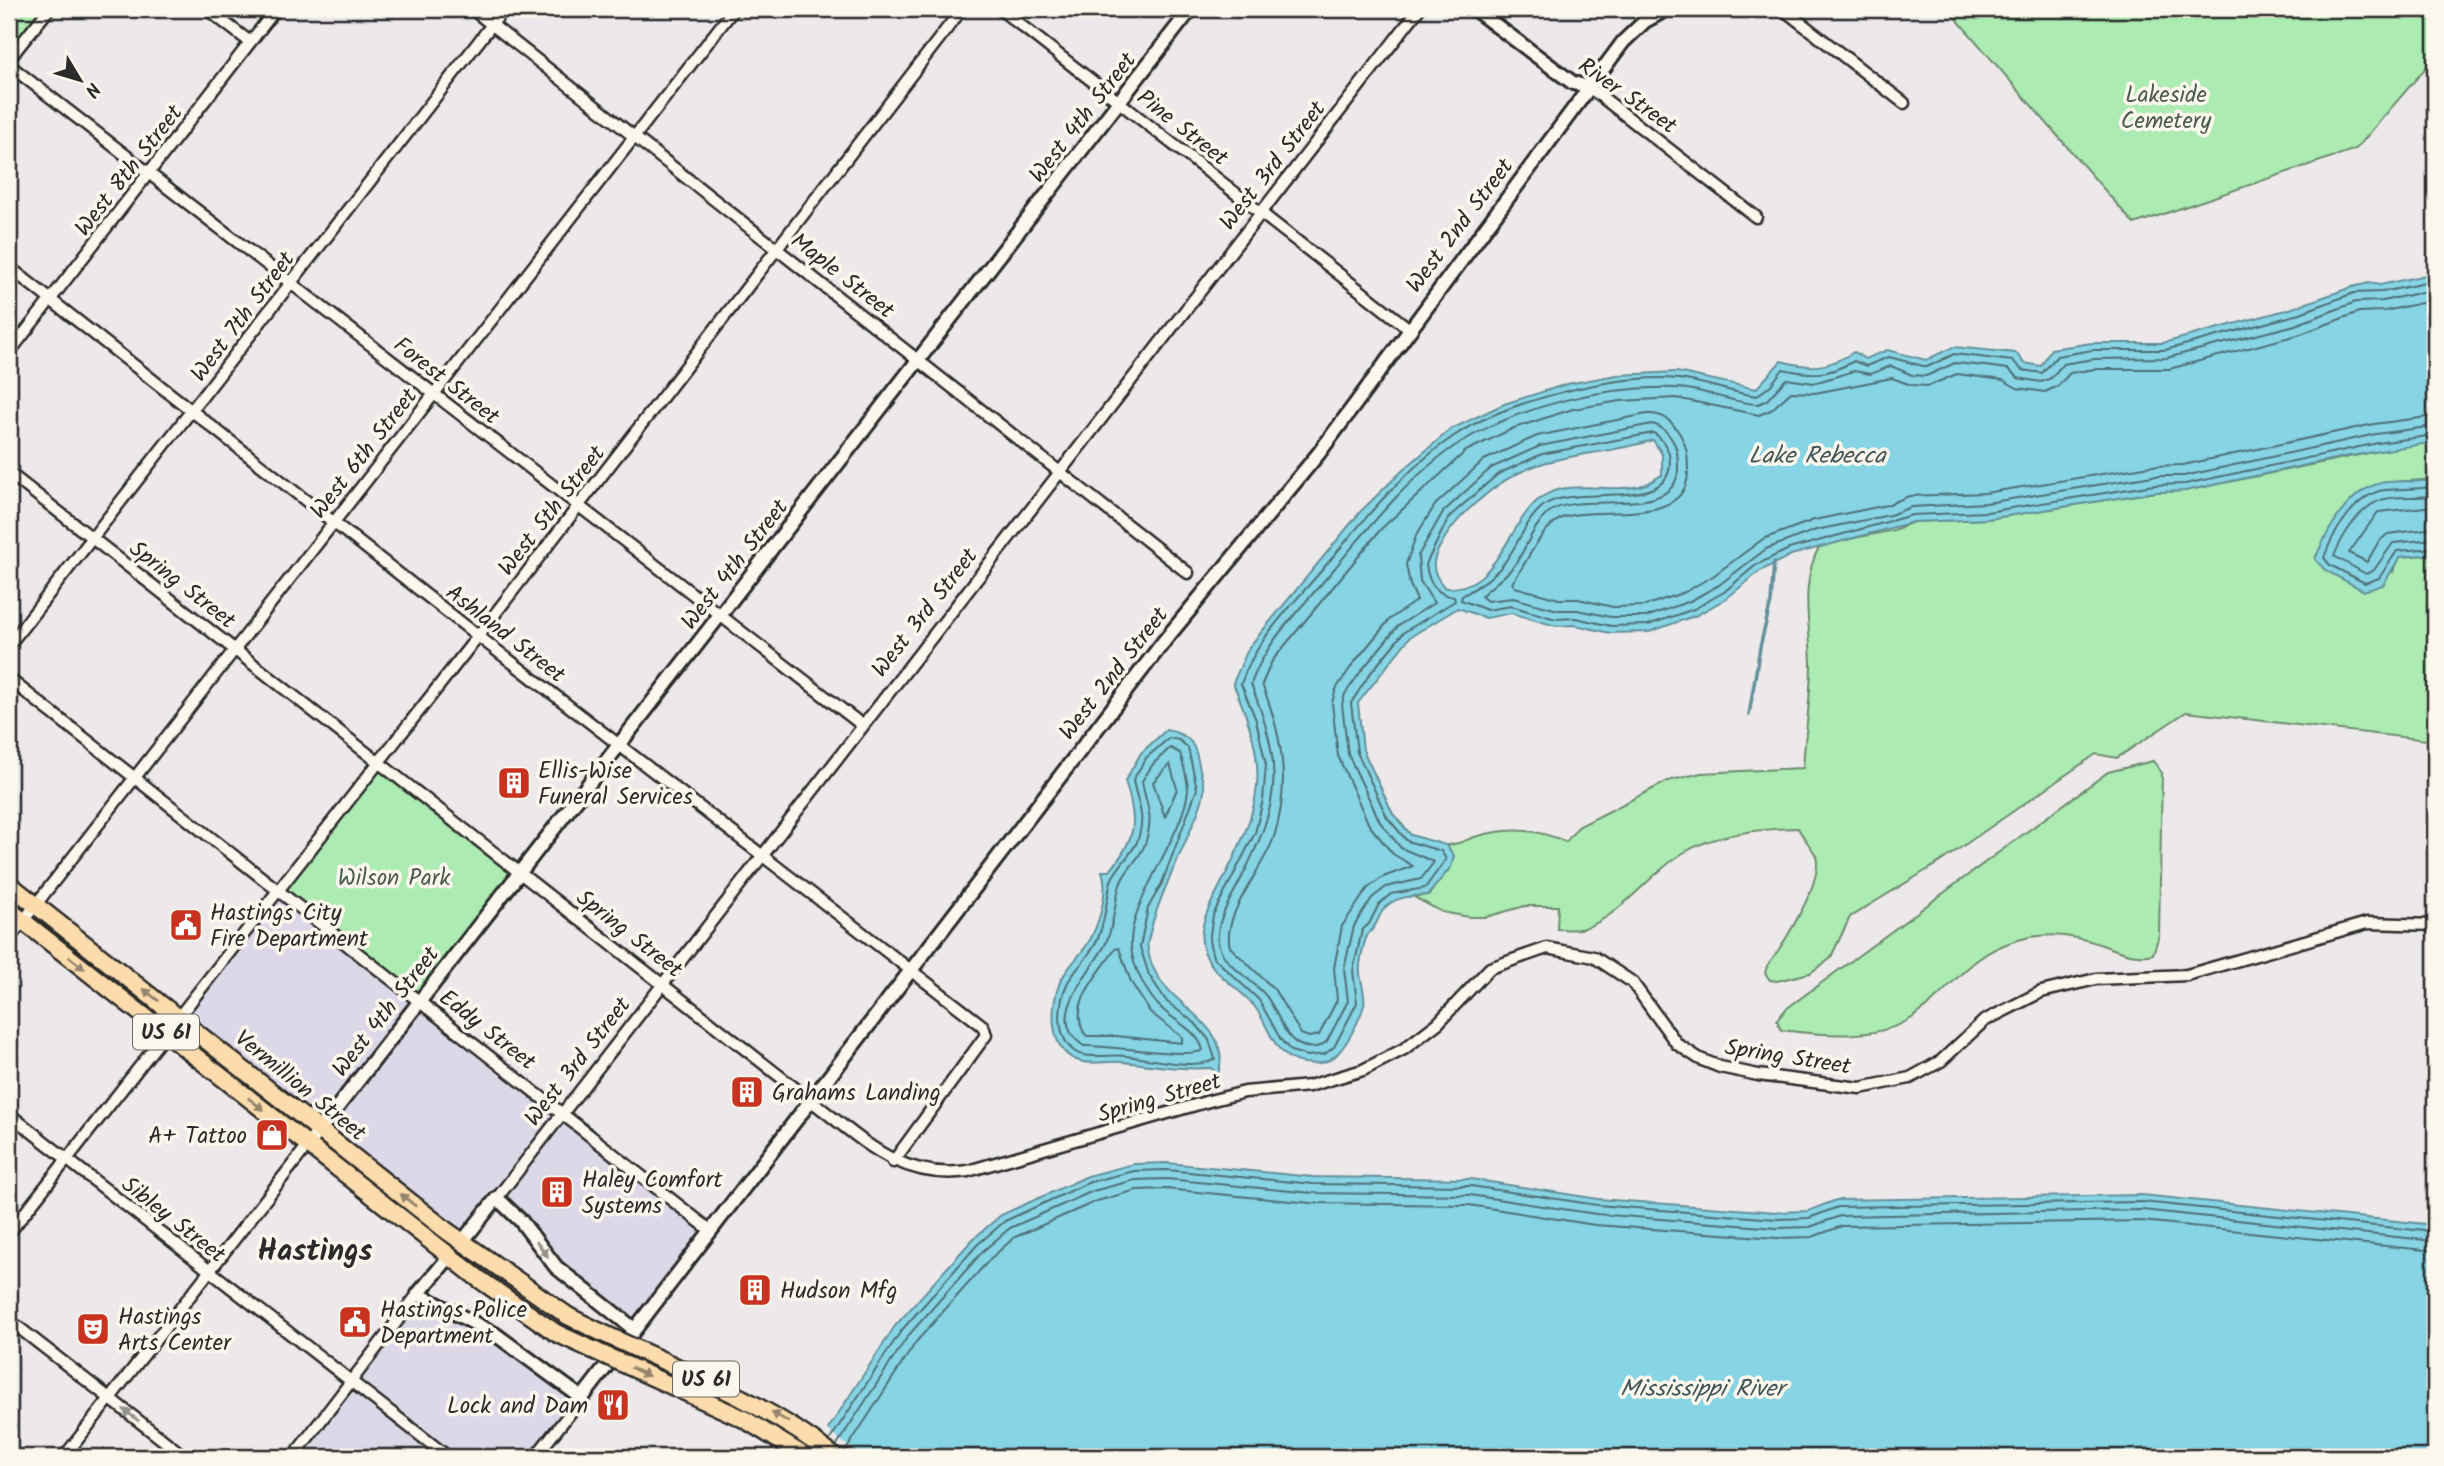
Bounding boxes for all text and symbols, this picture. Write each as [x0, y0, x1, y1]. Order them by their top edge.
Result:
street label: West 4th Street [1021, 44, 1147, 191]
north arrow [46, 46, 116, 116]
street label: River Street [1570, 49, 1685, 145]
text: N [76, 75, 107, 103]
park label: Lakeside Cemetery [2121, 78, 2211, 140]
street label: Pine Street [1128, 81, 1236, 177]
street label: West 3rd Street [1211, 93, 1336, 239]
street label: West 8th Street [66, 97, 193, 245]
street label: West 2nd Street [1398, 150, 1524, 301]
street label: Maple Street [782, 224, 902, 329]
street label: West 7th Street [182, 243, 305, 390]
street label: Forest Street [385, 328, 508, 435]
street label: West 6th Street [302, 380, 428, 527]
street label: West 5th Street [490, 437, 616, 584]
water label: Lake Rebecca [1749, 437, 1887, 476]
street label: West 4th Street [673, 491, 799, 638]
street label: Spring Street [121, 532, 244, 640]
street label: West 3rd Street [863, 540, 988, 686]
street label: Ashland Street [437, 576, 573, 694]
street label: West 2nd Street [1051, 599, 1179, 749]
place label: Ellis-Wise Funeral Services [538, 754, 693, 816]
building icon: Ellis-Wise Funeral Services [495, 764, 533, 802]
park label: Wilson Park [338, 861, 450, 897]
street label: Spring Street [568, 881, 691, 989]
place label: Hastings City Fire Department [210, 896, 369, 958]
public building icon: Hastings City Fire Department [167, 906, 205, 944]
street label: West 4th Street [324, 938, 450, 1085]
one-way arrow [68, 956, 86, 970]
street label: Eddy Street [430, 981, 544, 1081]
one-way arrow [142, 989, 160, 1003]
street label: West 3rd Street [516, 989, 641, 1135]
road number: US 61 [133, 1014, 199, 1050]
street label: Vermillion Street [226, 1022, 374, 1152]
street label: Spring Street [1722, 1030, 1854, 1086]
street label: Spring Street [1094, 1064, 1227, 1134]
building icon: Grahams Landing [728, 1073, 766, 1111]
place label: Grahams Landing [772, 1076, 941, 1112]
one-way arrow [247, 1096, 265, 1110]
shop icon: A+ Tattoo [253, 1116, 291, 1154]
place label: A+ Tattoo [148, 1119, 247, 1155]
place label: Haley Comfort Systems [582, 1163, 723, 1225]
street label: Sibley Street [113, 1168, 234, 1274]
building icon: Haley Comfort Systems [538, 1173, 576, 1211]
one-way arrow [399, 1193, 416, 1208]
district label: Hastings [257, 1228, 373, 1276]
one-way arrow [535, 1239, 550, 1257]
building icon: Hudson Mfg [736, 1271, 774, 1309]
place label: Hudson Mfg [780, 1274, 897, 1310]
place label: Hastings Police Department [380, 1293, 527, 1355]
place label: Hastings Arts Center [118, 1300, 232, 1362]
public building icon: Hastings Police Department [336, 1303, 374, 1341]
theatre icon: Hastings Arts Center [74, 1310, 112, 1348]
road number: US 61 [673, 1362, 739, 1396]
one-way arrow [629, 1367, 650, 1378]
water label: Mississippi River [1620, 1370, 1789, 1409]
restaurant icon: Lock and Dam [594, 1386, 632, 1424]
place label: Lock and Dam [447, 1389, 588, 1425]
one-way arrow [123, 1408, 140, 1423]
one-way arrow [770, 1412, 790, 1424]

